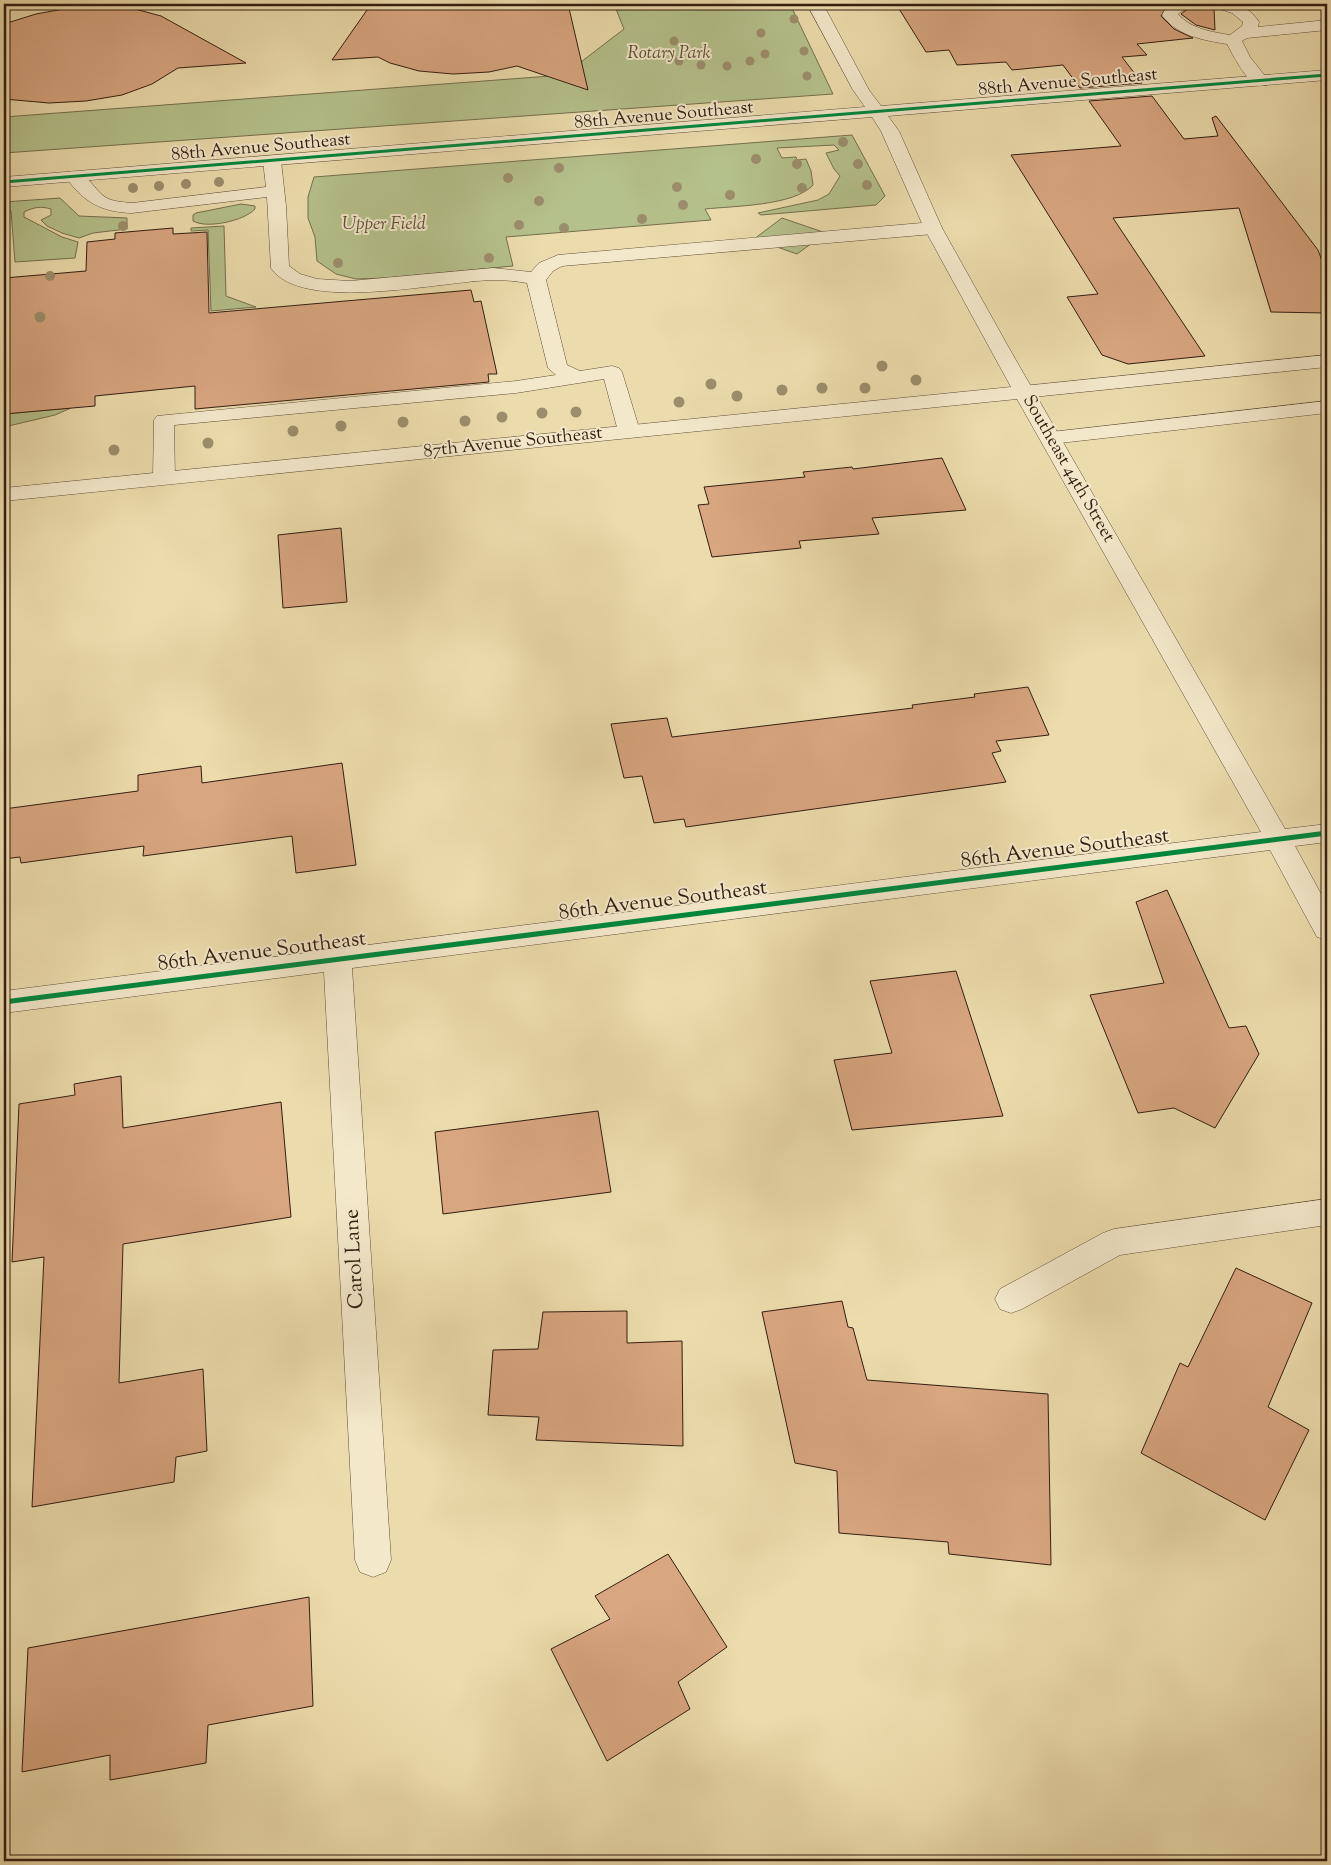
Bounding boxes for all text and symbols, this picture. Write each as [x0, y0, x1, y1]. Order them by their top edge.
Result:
park label: Rotary Park [627, 41, 711, 67]
street label: 88th Avenue Southeast [977, 62, 1159, 104]
street label: 88th Avenue Southeast [573, 95, 755, 137]
street label: 88th Avenue Southeast [170, 127, 352, 169]
park label: Upper Field [342, 212, 426, 238]
street label: Southeast 44th Street [1015, 391, 1121, 547]
street label: 87th Avenue Southeast [422, 421, 604, 465]
street label: 86th Avenue Southeast [959, 821, 1171, 877]
street label: 86th Avenue Southeast [557, 873, 769, 929]
street label: 86th Avenue Southeast [156, 924, 368, 980]
street label: Carol Lane [337, 1208, 373, 1310]

